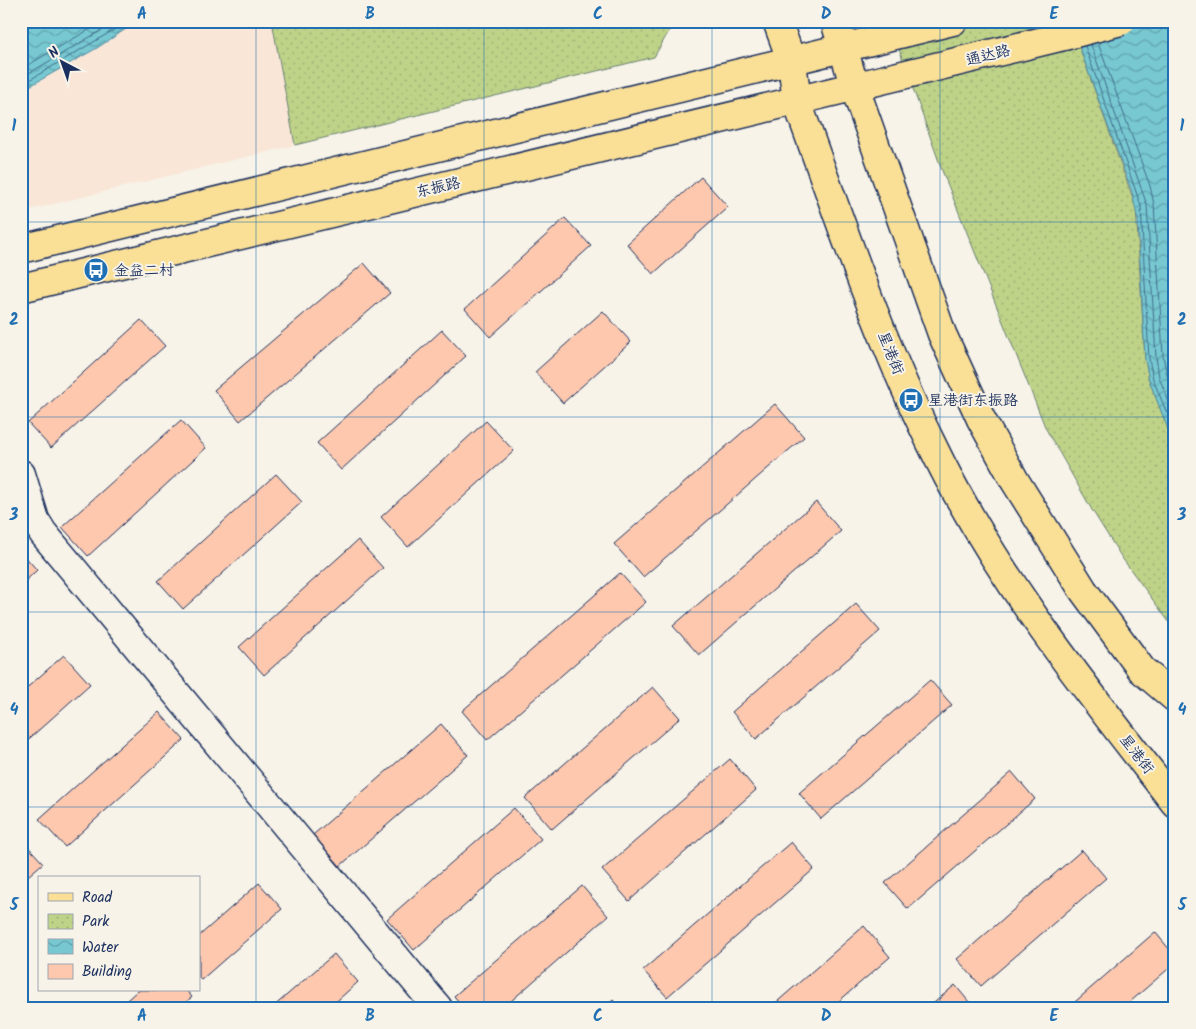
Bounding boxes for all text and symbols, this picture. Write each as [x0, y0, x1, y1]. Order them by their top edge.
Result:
text: A [137, 2, 147, 27]
text: B [365, 2, 375, 27]
text: C [593, 2, 603, 27]
text: D [821, 2, 832, 27]
text: E [1050, 2, 1060, 27]
north arrow [38, 38, 88, 88]
street label: 通达路 [963, 39, 1013, 73]
text: N [44, 42, 65, 64]
text: 1 [12, 114, 17, 139]
text: 1 [1180, 114, 1185, 139]
street label: 东振路 [414, 171, 463, 205]
bus stop icon: 金益二村 [83, 257, 109, 283]
place label: 金益二村 [114, 259, 174, 283]
text: 2 [9, 308, 19, 333]
text: 2 [1177, 308, 1187, 333]
street label: 星港街 [871, 328, 910, 379]
bus stop icon: 星港街东振路 [898, 387, 924, 413]
place label: 星港街东振路 [928, 389, 1018, 413]
text: 3 [9, 503, 19, 528]
text: 3 [1177, 503, 1187, 528]
text: 4 [10, 698, 19, 723]
text: 4 [1178, 698, 1187, 723]
street label: 星港街 [1113, 729, 1160, 780]
legend [38, 876, 200, 992]
text: Road [82, 886, 113, 910]
text: 5 [9, 893, 20, 918]
text: 5 [1177, 893, 1188, 918]
text: Park [82, 910, 110, 934]
text: Water [82, 936, 119, 960]
text: Building [82, 960, 132, 984]
text: A [137, 1004, 147, 1029]
text: B [365, 1004, 375, 1029]
text: C [593, 1004, 603, 1029]
text: D [821, 1004, 832, 1029]
text: E [1050, 1004, 1060, 1029]

